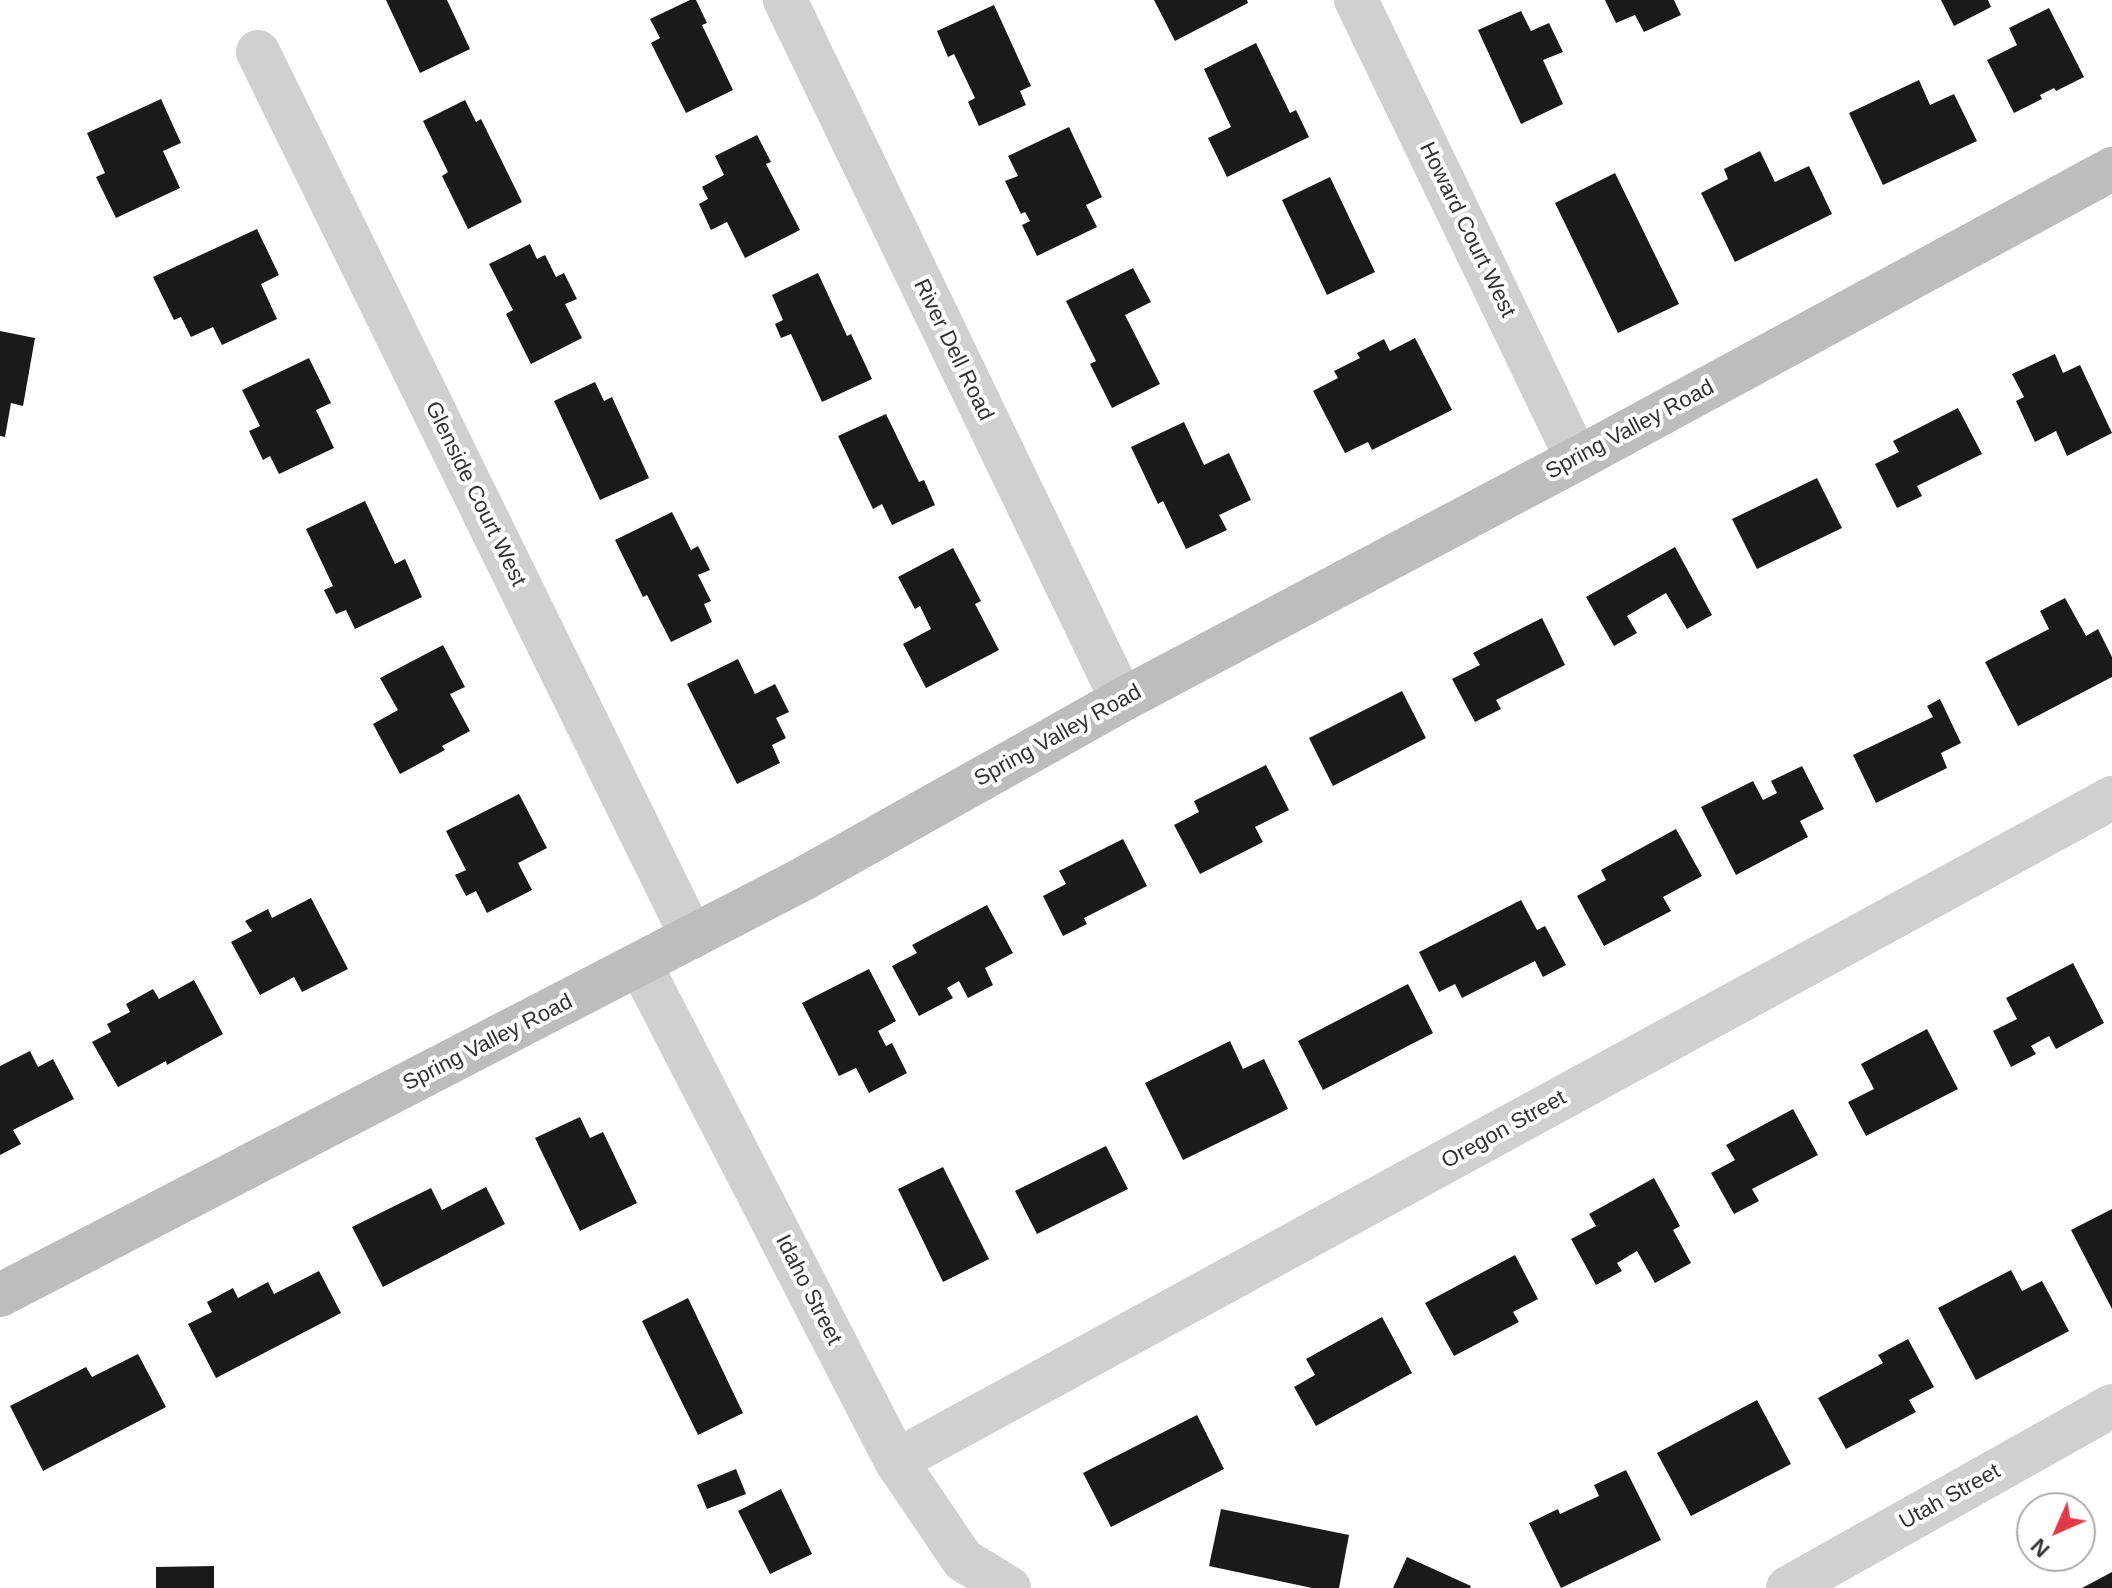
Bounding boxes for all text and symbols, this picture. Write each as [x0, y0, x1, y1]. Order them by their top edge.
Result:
street label: Howard Court West [1413, 138, 1521, 322]
street label: River Dell Road [907, 275, 999, 425]
street label: Spring Valley Road [1541, 375, 1719, 485]
street label: Glenside Court West [419, 397, 531, 591]
street label: Spring Valley Road [970, 679, 1146, 793]
street label: Spring Valley Road [399, 989, 577, 1097]
street label: Oregon Street [1437, 1085, 1571, 1175]
street label: Idaho Street [769, 1231, 847, 1349]
street label: Utah Street [1895, 1458, 2005, 1536]
north arrow [2016, 1492, 2096, 1572]
text: N [2026, 1533, 2055, 1562]

